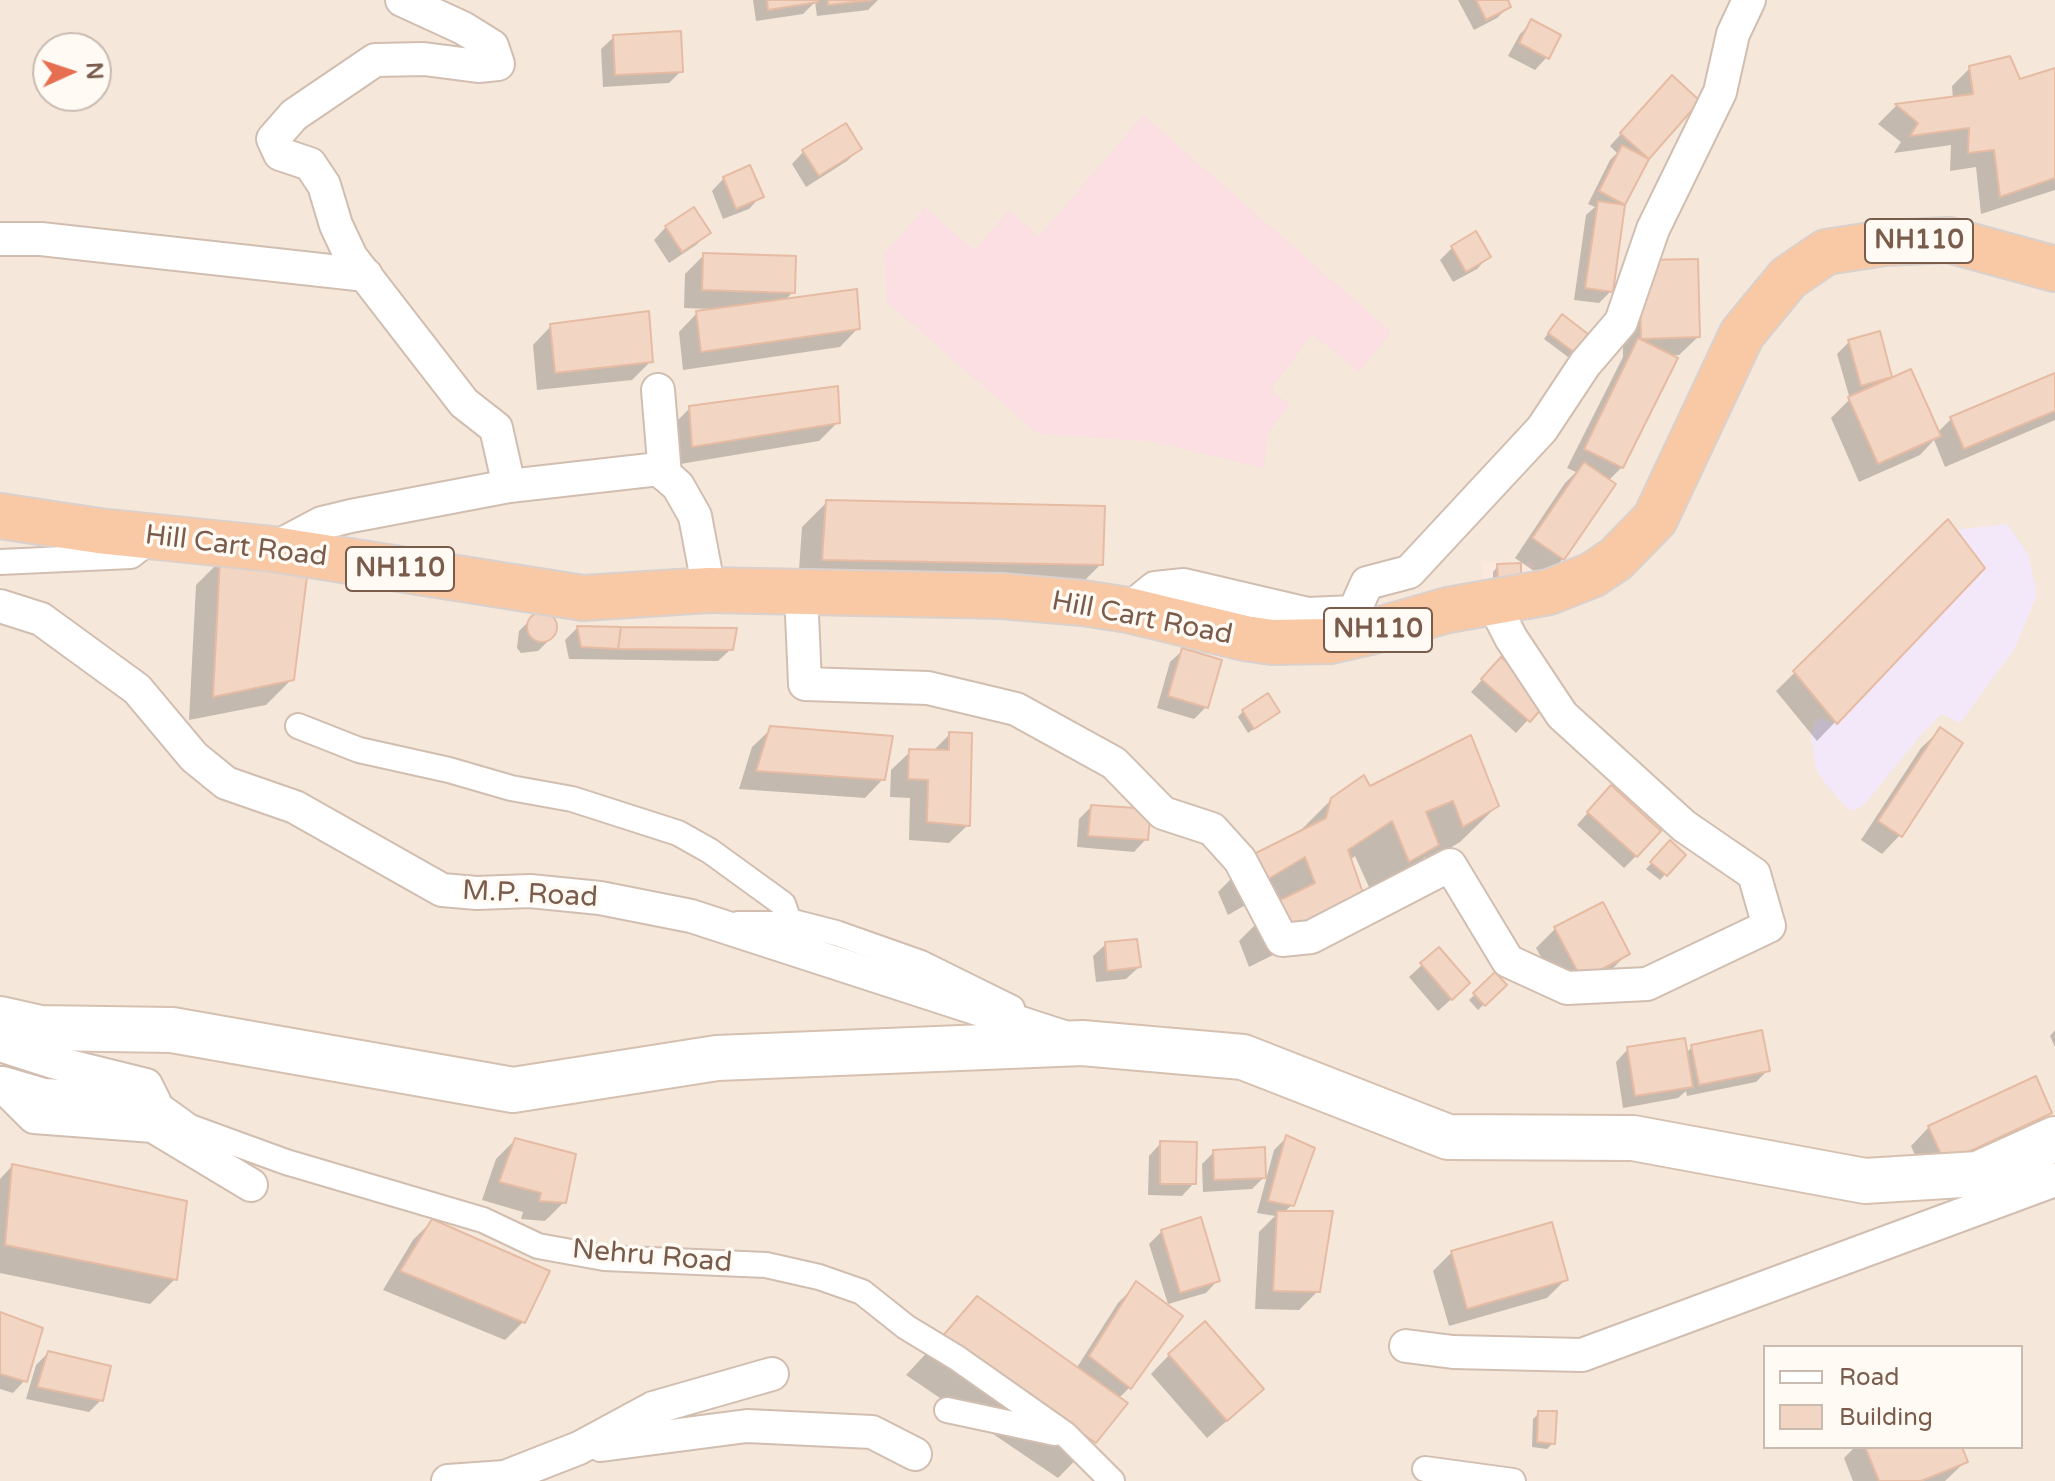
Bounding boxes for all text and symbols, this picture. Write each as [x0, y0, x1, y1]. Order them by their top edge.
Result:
north arrow [32, 32, 112, 112]
text: N [81, 61, 107, 80]
road number: NH110 [1865, 219, 1973, 263]
street label: Hill Cart Road [143, 519, 329, 575]
road number: NH110 [346, 547, 454, 591]
street label: Hill Cart Road [1049, 585, 1235, 653]
road number: NH110 [1324, 608, 1432, 652]
street label: M.P. Road [461, 875, 599, 915]
street label: Nehru Road [571, 1233, 733, 1281]
legend [1763, 1345, 2023, 1449]
text: Road [1839, 1363, 1899, 1392]
text: Building [1839, 1403, 1933, 1432]

